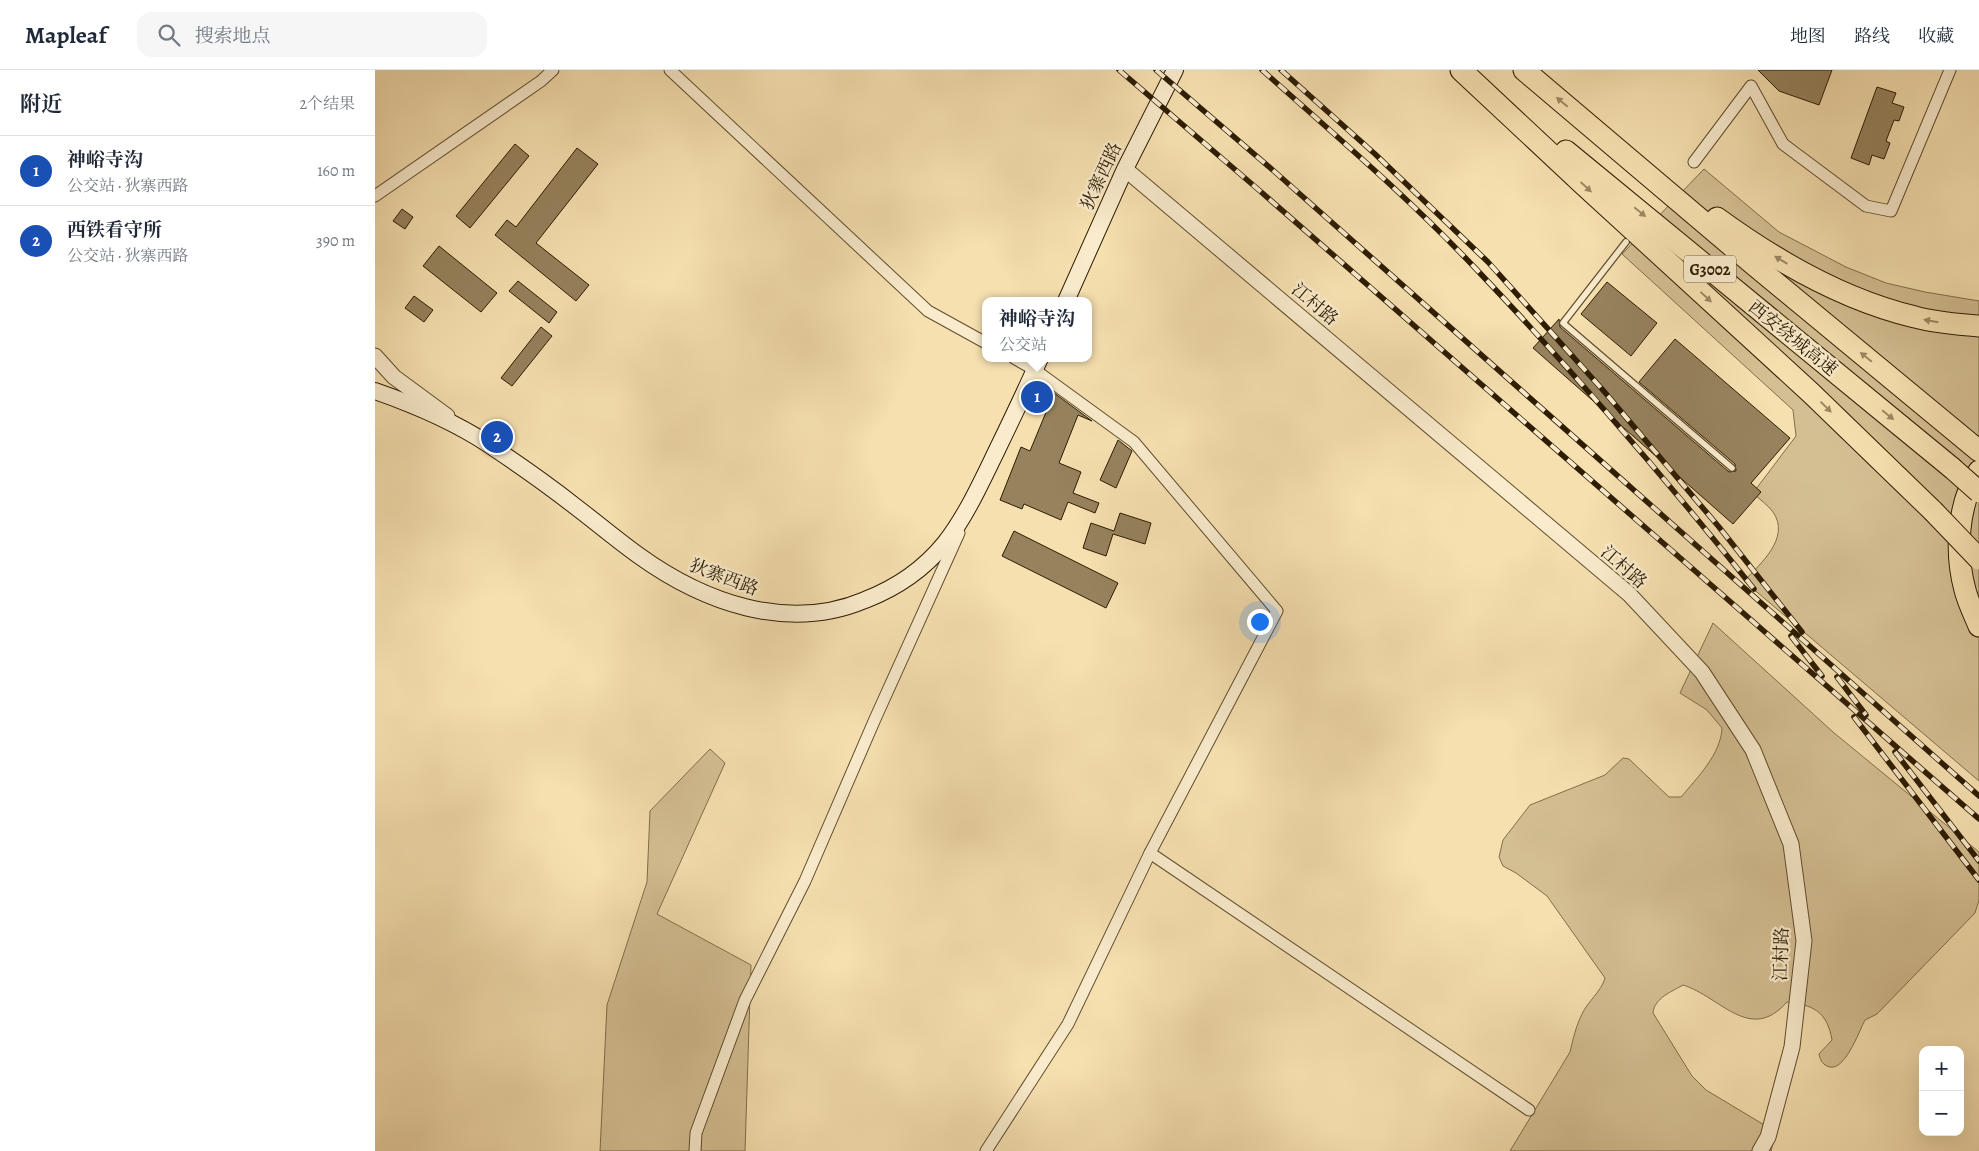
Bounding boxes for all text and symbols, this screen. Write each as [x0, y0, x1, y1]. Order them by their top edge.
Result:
search box [137, 12, 487, 57]
text: Mapleaf [25, 19, 107, 51]
icon: search [155, 21, 183, 49]
text: 搜索地点 [195, 23, 271, 49]
text: 地图 [1790, 24, 1826, 48]
text: 路线 [1854, 24, 1890, 48]
text: 收藏 [1918, 24, 1954, 48]
text: 附近 [20, 90, 62, 118]
text: 2个结果 [299, 93, 355, 115]
one-way arrow [1556, 97, 1568, 108]
street label: 狄寨西路 [1075, 138, 1127, 214]
text: 神峪寺沟 [67, 147, 143, 173]
text: 1 [33, 160, 39, 182]
text: 160 m [317, 160, 355, 182]
text: 公交站 · 狄寨西路 [67, 175, 189, 197]
one-way arrow [1580, 181, 1592, 193]
one-way arrow [1634, 206, 1646, 218]
text: 西铁看守所 [67, 217, 162, 243]
text: 2 [32, 230, 40, 252]
text: 390 m [316, 230, 355, 252]
text: 公交站 · 狄寨西路 [67, 245, 189, 267]
road number: G3002 [1684, 255, 1736, 282]
one-way arrow [1774, 255, 1787, 264]
street label: 江村路 [1287, 277, 1343, 331]
one-way arrow [1700, 291, 1712, 303]
street label: 西安绕城高速 [1743, 295, 1843, 381]
popup [982, 297, 1092, 362]
text: 神峪寺沟 [999, 306, 1075, 332]
one-way arrow [1922, 316, 1938, 324]
text: 公交站 [999, 334, 1047, 356]
one-way arrow [1860, 351, 1873, 362]
pin: 1 [1021, 378, 1053, 416]
one-way arrow [1820, 401, 1832, 413]
one-way arrow [1881, 410, 1894, 421]
pin: 2 [481, 418, 513, 456]
street label: 江村路 [1596, 540, 1652, 594]
street label: 狄寨西路 [686, 553, 762, 601]
your location [1247, 609, 1273, 635]
street label: 江村路 [1768, 927, 1794, 981]
map controls [1919, 1046, 1964, 1136]
button: + [1919, 1046, 1964, 1091]
button: − [1919, 1091, 1964, 1136]

